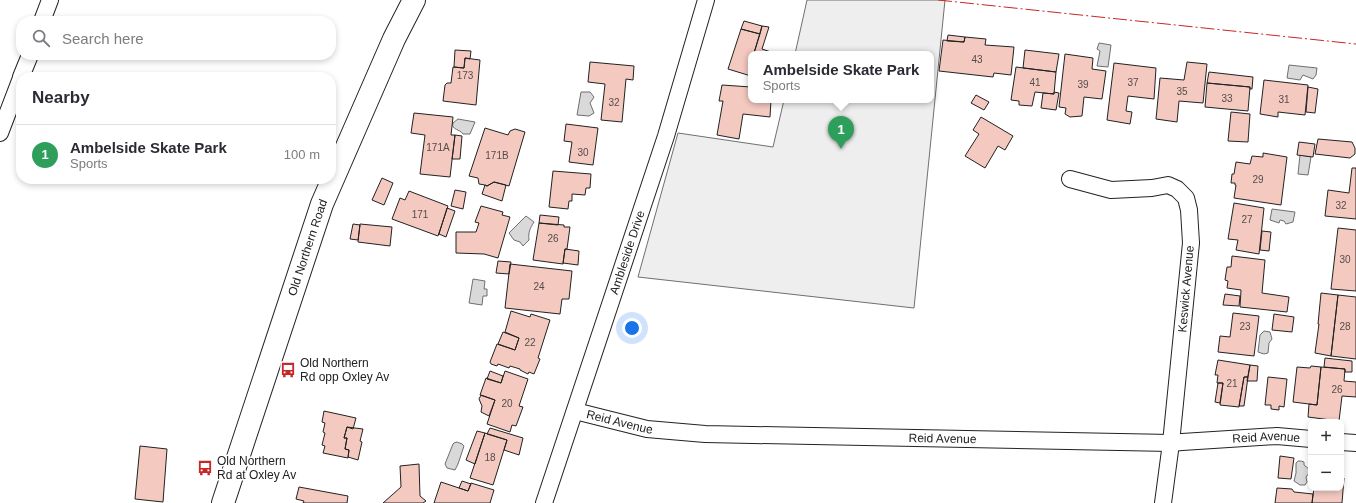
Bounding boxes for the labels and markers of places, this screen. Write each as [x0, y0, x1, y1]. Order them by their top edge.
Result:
pin: 1 [828, 116, 854, 149]
place label: Old Northern Rd opp Oxley Av [300, 356, 389, 384]
bus stop icon: Old Northern Rd opp Oxley Av [279, 361, 297, 379]
place label: Old Northern Rd at Oxley Av [217, 454, 296, 482]
bus stop icon: Old Northern Rd at Oxley Av [196, 459, 214, 477]

